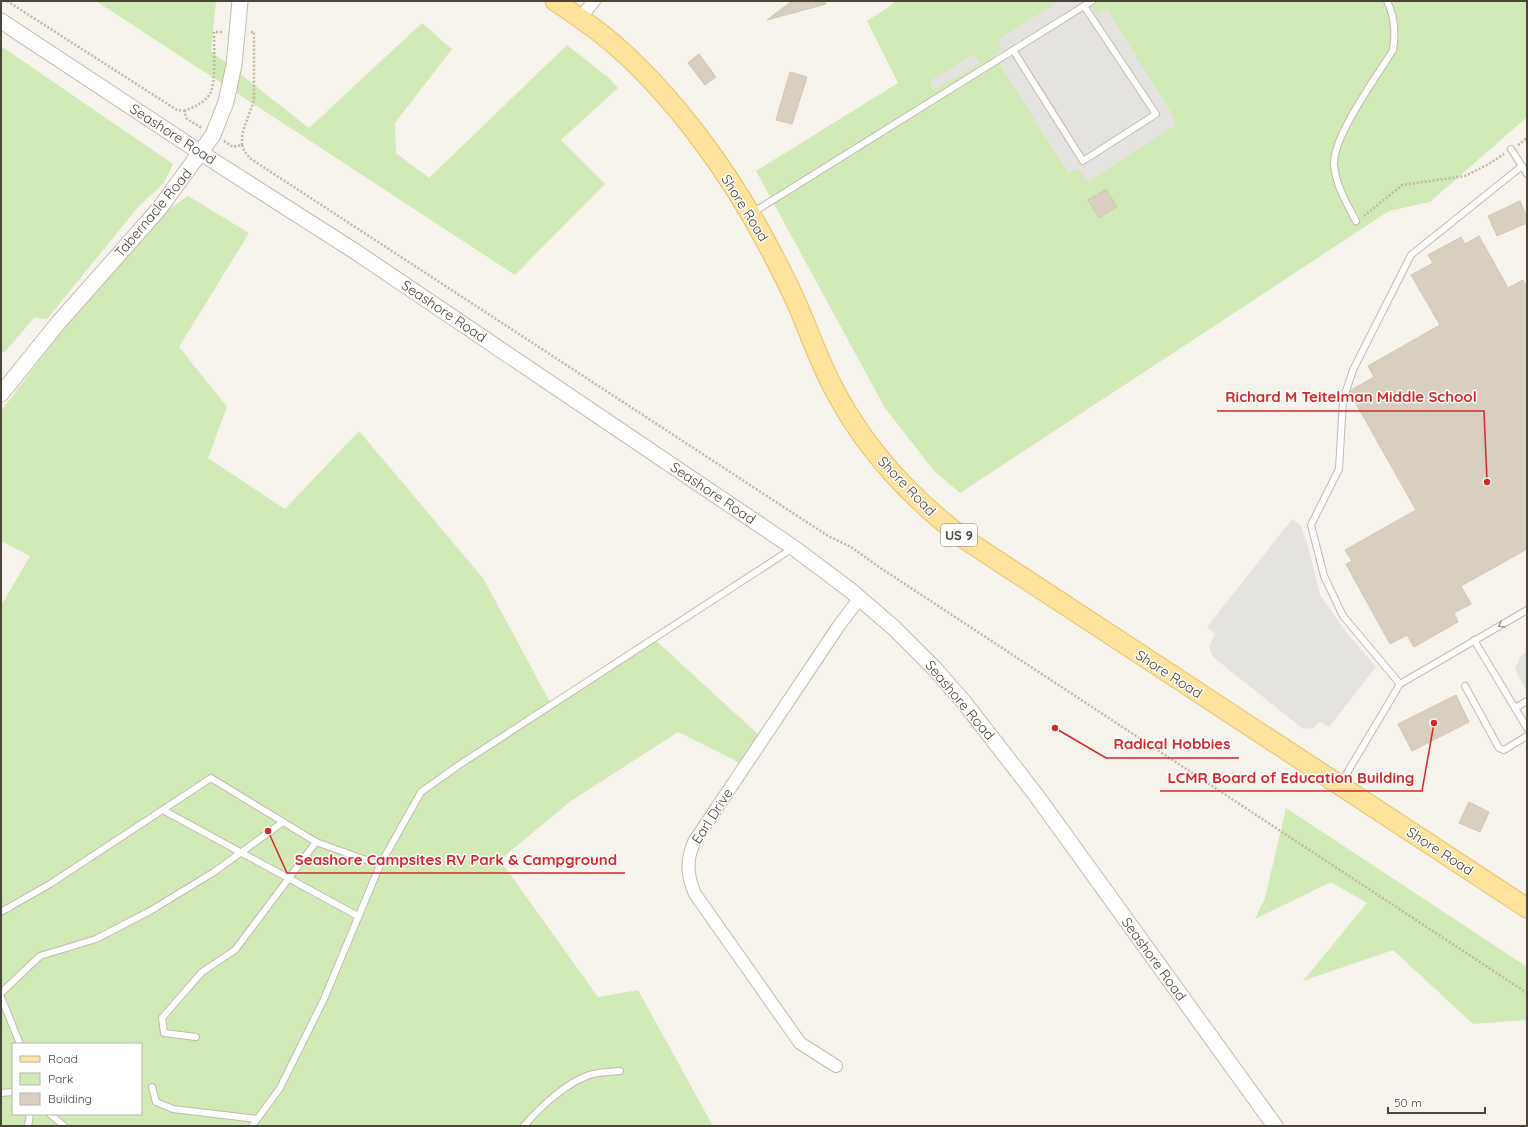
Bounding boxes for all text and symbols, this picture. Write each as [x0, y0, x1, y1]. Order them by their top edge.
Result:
street label: Seashore Road [127, 100, 219, 168]
street label: Tabernacle Road [111, 165, 195, 261]
street label: Shore Road [717, 171, 773, 245]
street label: Seashore Road [398, 276, 490, 346]
callout: Richard M Teitelman Middle School [1217, 384, 1484, 411]
text: Richard M Teitelman Middle School [1225, 387, 1477, 406]
street label: Shore Road [874, 452, 940, 520]
street label: Seashore Road [667, 458, 759, 528]
road number: US 9 [941, 524, 977, 546]
one-way arrow [1497, 621, 1505, 628]
street label: Shore Road [1132, 646, 1206, 702]
street label: Seashore Road [921, 656, 999, 744]
callout: Radical Hobbies [1106, 731, 1239, 758]
text: Radical Hobbies [1114, 734, 1230, 753]
callout: LCMR Board of Education Building [1160, 764, 1422, 791]
text: LCMR Board of Education Building [1168, 768, 1414, 787]
street label: Earl Drive [687, 785, 737, 847]
street label: Shore Road [1403, 823, 1477, 879]
callout: Seashore Campsites RV Park & Campground [287, 846, 625, 873]
text: Seashore Campsites RV Park & Campground [295, 850, 617, 869]
street label: Seashore Road [1118, 914, 1190, 1004]
legend [12, 1043, 142, 1115]
text: Road [48, 1051, 78, 1066]
text: Park [48, 1071, 73, 1086]
scale bar [1388, 1089, 1485, 1115]
text: Building [48, 1091, 92, 1106]
text: 50 m [1394, 1095, 1422, 1110]

